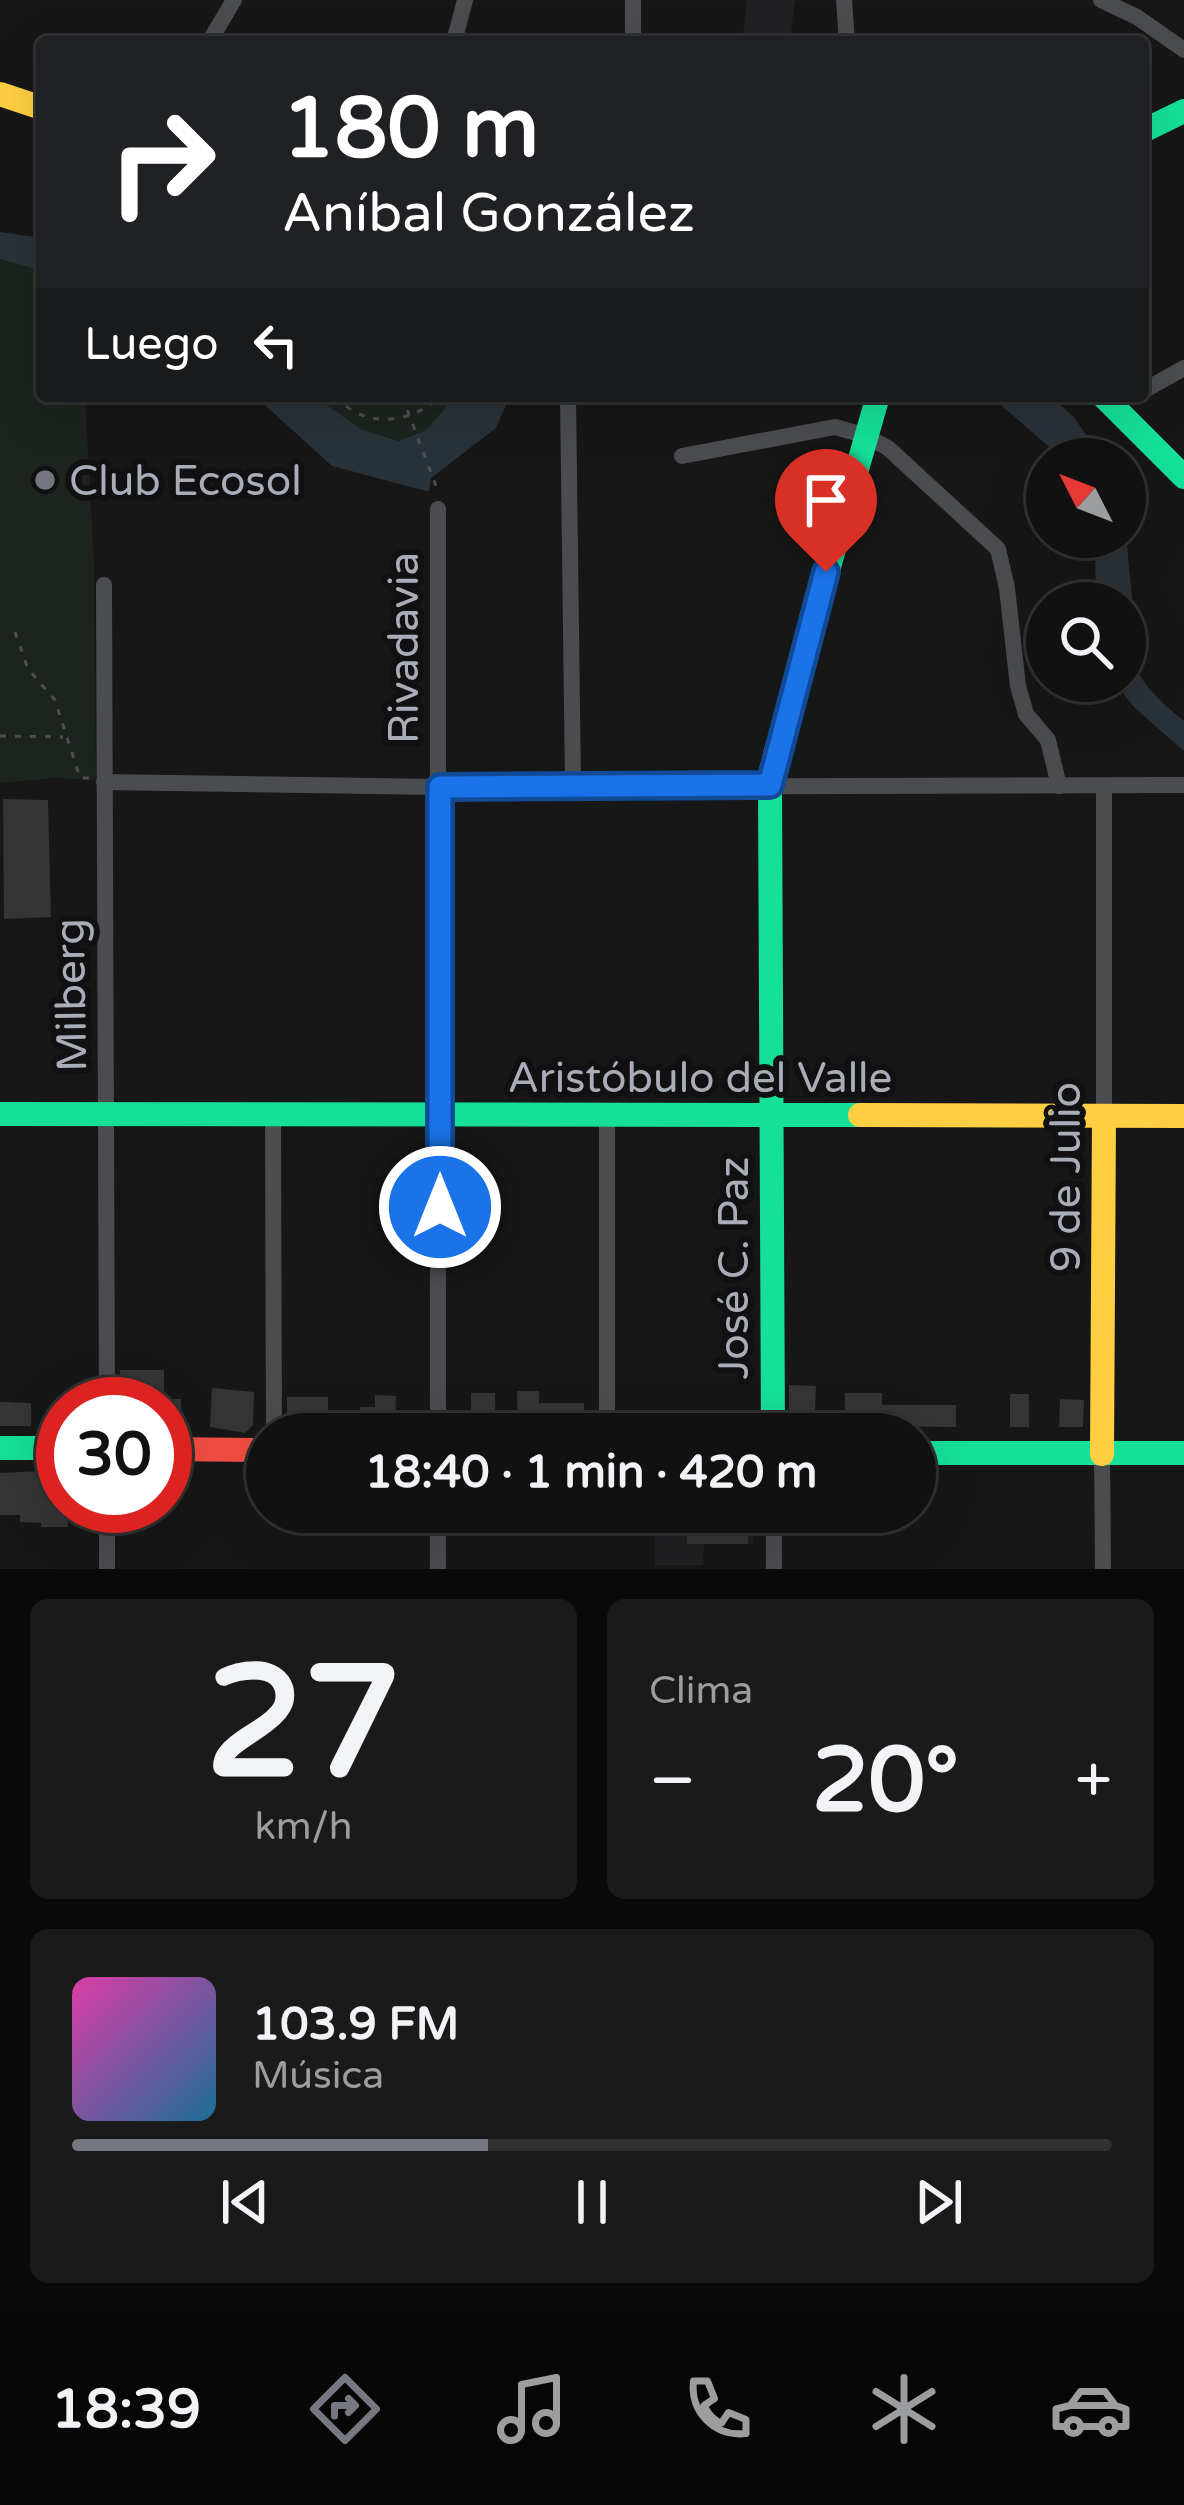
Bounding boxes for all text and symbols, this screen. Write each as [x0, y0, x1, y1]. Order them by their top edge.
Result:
text: 180 m [282, 79, 539, 180]
icon: right [84, 84, 240, 240]
text: Aníbal González [282, 181, 695, 246]
icon: left [243, 312, 309, 378]
text: Luego [84, 318, 219, 372]
north arrow [1026, 438, 1146, 558]
map controls [1026, 438, 1146, 702]
pin [775, 449, 877, 572]
place label: Club Ecosol [69, 456, 302, 507]
marker: Club Ecosol [32, 467, 58, 493]
icon: arrive [793, 467, 859, 533]
street label: Rivadavia [379, 552, 430, 744]
button: search [1026, 582, 1146, 702]
street label: Milberg [45, 918, 98, 1072]
street label: Aristóbulo del Valle [508, 1053, 892, 1104]
street label: 9 de Julio [1041, 1082, 1092, 1272]
position arrow [377, 1144, 503, 1270]
street label: José C. Paz [709, 1157, 760, 1379]
speed limit sign: 30 [36, 1377, 192, 1533]
text: 18:40 · 1 min · 420 m [365, 1446, 817, 1500]
text: 27 [206, 1631, 401, 1819]
text: Clima [649, 1667, 753, 1714]
text: 20° [812, 1727, 959, 1836]
text: − [649, 1741, 696, 1821]
text: + [1075, 1741, 1112, 1821]
text: km/h [254, 1803, 353, 1850]
text: 103.9 FM [252, 1998, 459, 2052]
text: Música [252, 2052, 384, 2099]
icon: previous [212, 2169, 278, 2235]
icon: pause [559, 2169, 625, 2235]
icon: next [906, 2169, 972, 2235]
icon: directions [303, 2367, 387, 2451]
icon: music [490, 2367, 574, 2451]
icon: phone [676, 2367, 760, 2451]
icon: climate [862, 2367, 946, 2451]
icon: car [1049, 2367, 1133, 2451]
text: 18:39 [51, 2377, 201, 2442]

